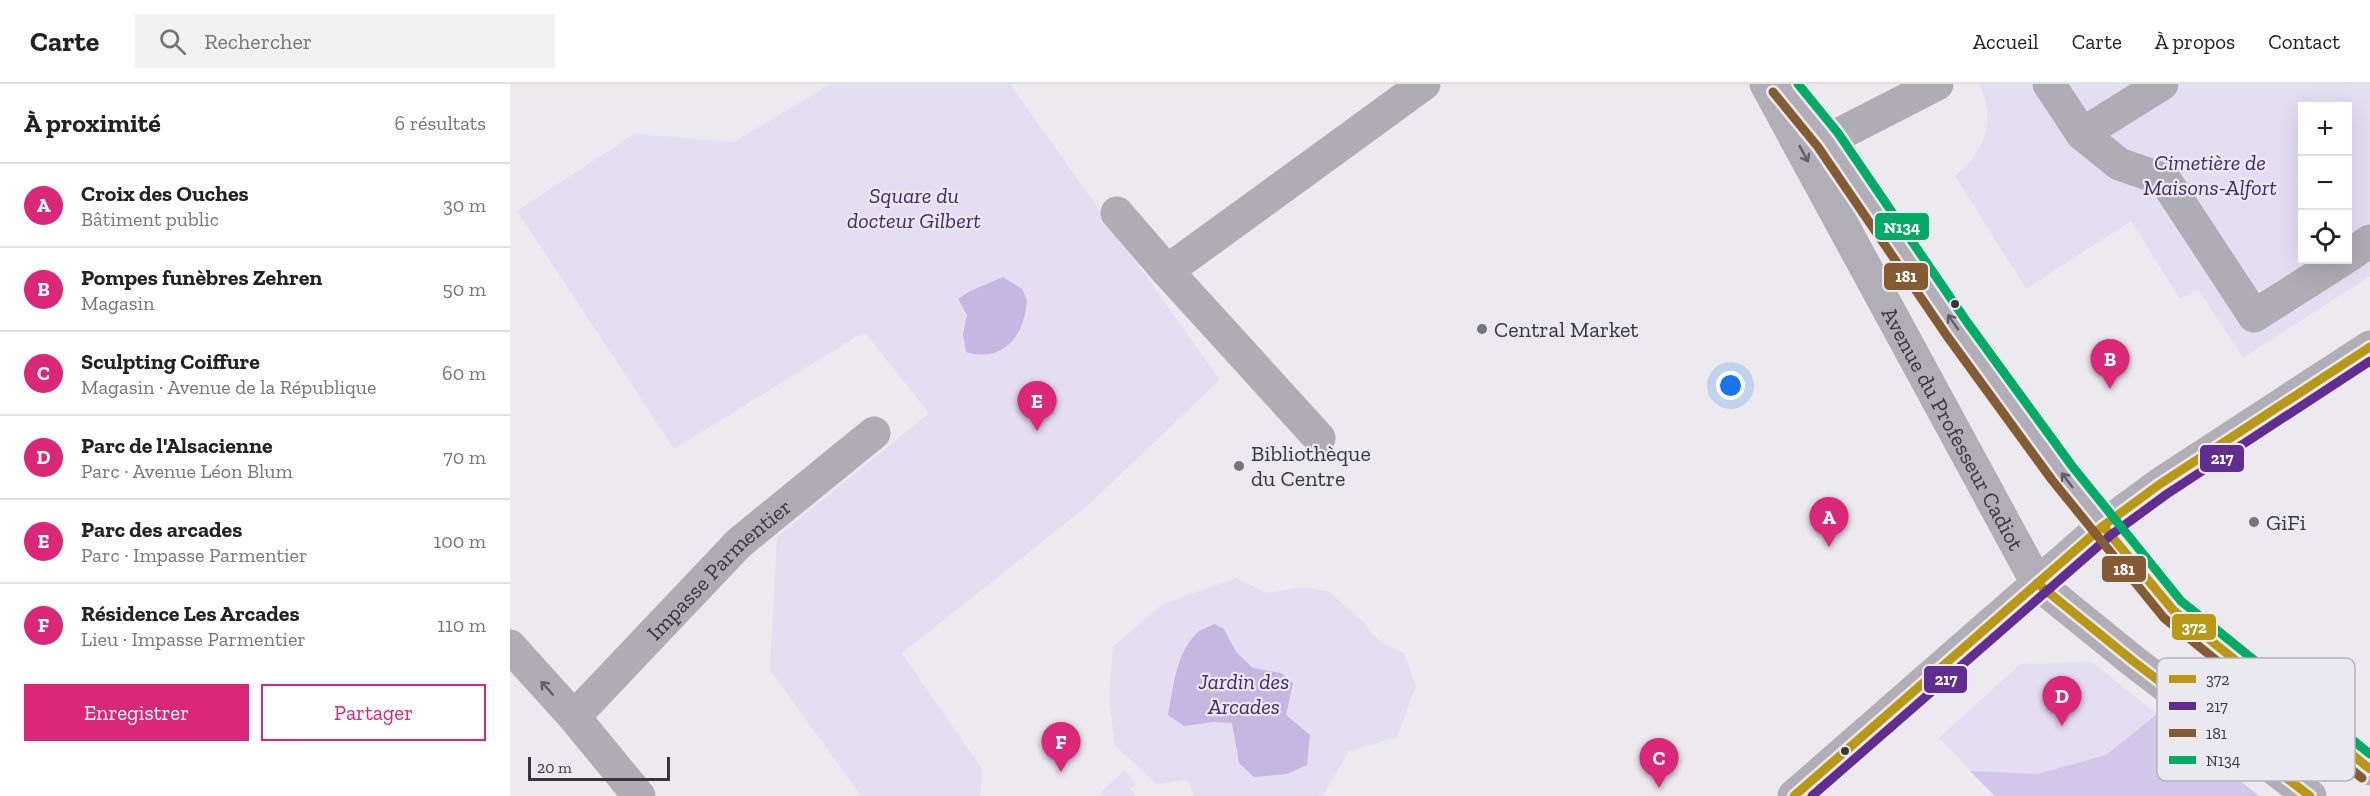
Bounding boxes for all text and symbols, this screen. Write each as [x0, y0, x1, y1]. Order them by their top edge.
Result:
search box [135, 14, 555, 68]
text: Carte [30, 25, 99, 58]
icon: search [156, 25, 189, 58]
text: Rechercher [204, 28, 312, 55]
text: Accueil [1973, 29, 2039, 54]
text: Carte [2072, 29, 2122, 54]
text: À propos [2155, 29, 2235, 54]
text: Contact [2268, 29, 2340, 54]
map controls [2298, 102, 2352, 264]
button: + [2298, 102, 2352, 156]
text: À proximité [24, 107, 161, 139]
text: 6 résultats [394, 111, 486, 135]
one-way arrow [1798, 145, 1810, 162]
park label: Cimetière de Maisons-Alfort [2143, 149, 2277, 201]
button: − [2298, 156, 2352, 210]
text: Croix des Ouches [81, 180, 249, 207]
park label: Square du docteur Gilbert [847, 182, 981, 234]
text: A [37, 193, 50, 217]
text: 30 m [443, 193, 486, 217]
text: Bâtiment public [81, 207, 219, 231]
button: locate [2298, 210, 2352, 264]
line badge: N134 [1874, 212, 1930, 241]
text: N134 [1884, 218, 1920, 237]
line badge: 181 [1883, 262, 1929, 291]
text: Pompes funèbres Zehren [81, 264, 322, 291]
text: 181 [1895, 267, 1917, 286]
text: B [37, 277, 50, 301]
text: 50 m [442, 277, 486, 301]
text: Magasin [81, 291, 155, 315]
unlabelled marker [1949, 298, 1961, 310]
street label: Avenue du Professeur Cadiot [1876, 302, 2030, 556]
one-way arrow [1946, 314, 1959, 331]
place label: Central Market [1494, 316, 1639, 343]
marker: Central Market [1475, 322, 1489, 336]
pin: B [2090, 340, 2130, 389]
text: Sculpting Coiffure [81, 348, 260, 375]
text: C [37, 361, 50, 385]
text: 60 m [442, 361, 486, 385]
your location [1716, 371, 1745, 400]
text: Magasin · Avenue de la République [81, 375, 376, 399]
pin: E [1018, 382, 1056, 431]
text: Parc de l'Alsacienne [81, 432, 273, 459]
place label: Bibliothèque du Centre [1251, 440, 1371, 492]
line badge: 217 [2199, 444, 2245, 473]
text: D [37, 445, 50, 469]
text: 70 m [443, 445, 486, 469]
text: 217 [2211, 449, 2233, 468]
text: Parc · Avenue Léon Blum [81, 459, 293, 483]
marker: Bibliothèque du Centre [1232, 459, 1246, 473]
one-way arrow [2061, 472, 2074, 488]
street label: Impasse Parmentier [641, 493, 796, 646]
pin: A [1810, 498, 1848, 547]
place label: GiFi [2266, 509, 2306, 536]
marker: GiFi [2247, 515, 2261, 529]
text: Parc des arcades [81, 516, 242, 543]
text: E [38, 529, 49, 553]
text: 100 m [433, 529, 486, 553]
text: Parc · Impasse Parmentier [81, 543, 307, 567]
line badge: 181 [2101, 555, 2147, 583]
text: 181 [2113, 560, 2135, 579]
text: Résidence Les Arcades [81, 600, 300, 627]
text: F [38, 613, 49, 637]
text: 110 m [437, 613, 486, 637]
line badge: 372 [2171, 613, 2217, 641]
text: 372 [2181, 618, 2207, 637]
text: Lieu · Impasse Parmentier [81, 627, 306, 651]
legend [2157, 658, 2355, 781]
line badge: 217 [1923, 665, 1968, 694]
park label: Jardin des Arcades [1198, 668, 1289, 720]
text: 217 [1935, 670, 1957, 689]
text: 372 [2206, 670, 2230, 689]
pin: D [2042, 676, 2082, 726]
one-way arrow [540, 680, 554, 695]
button: Enregistrer [24, 684, 249, 741]
button: Partager [261, 684, 486, 741]
text: 217 [2206, 697, 2228, 716]
pin: F [1042, 722, 1080, 772]
text: 181 [2206, 724, 2227, 743]
pin: C [1640, 738, 1678, 788]
unlabelled marker [1839, 745, 1851, 757]
text: N134 [2206, 751, 2241, 770]
scale bar [528, 754, 670, 782]
text: 20 m [537, 758, 572, 777]

